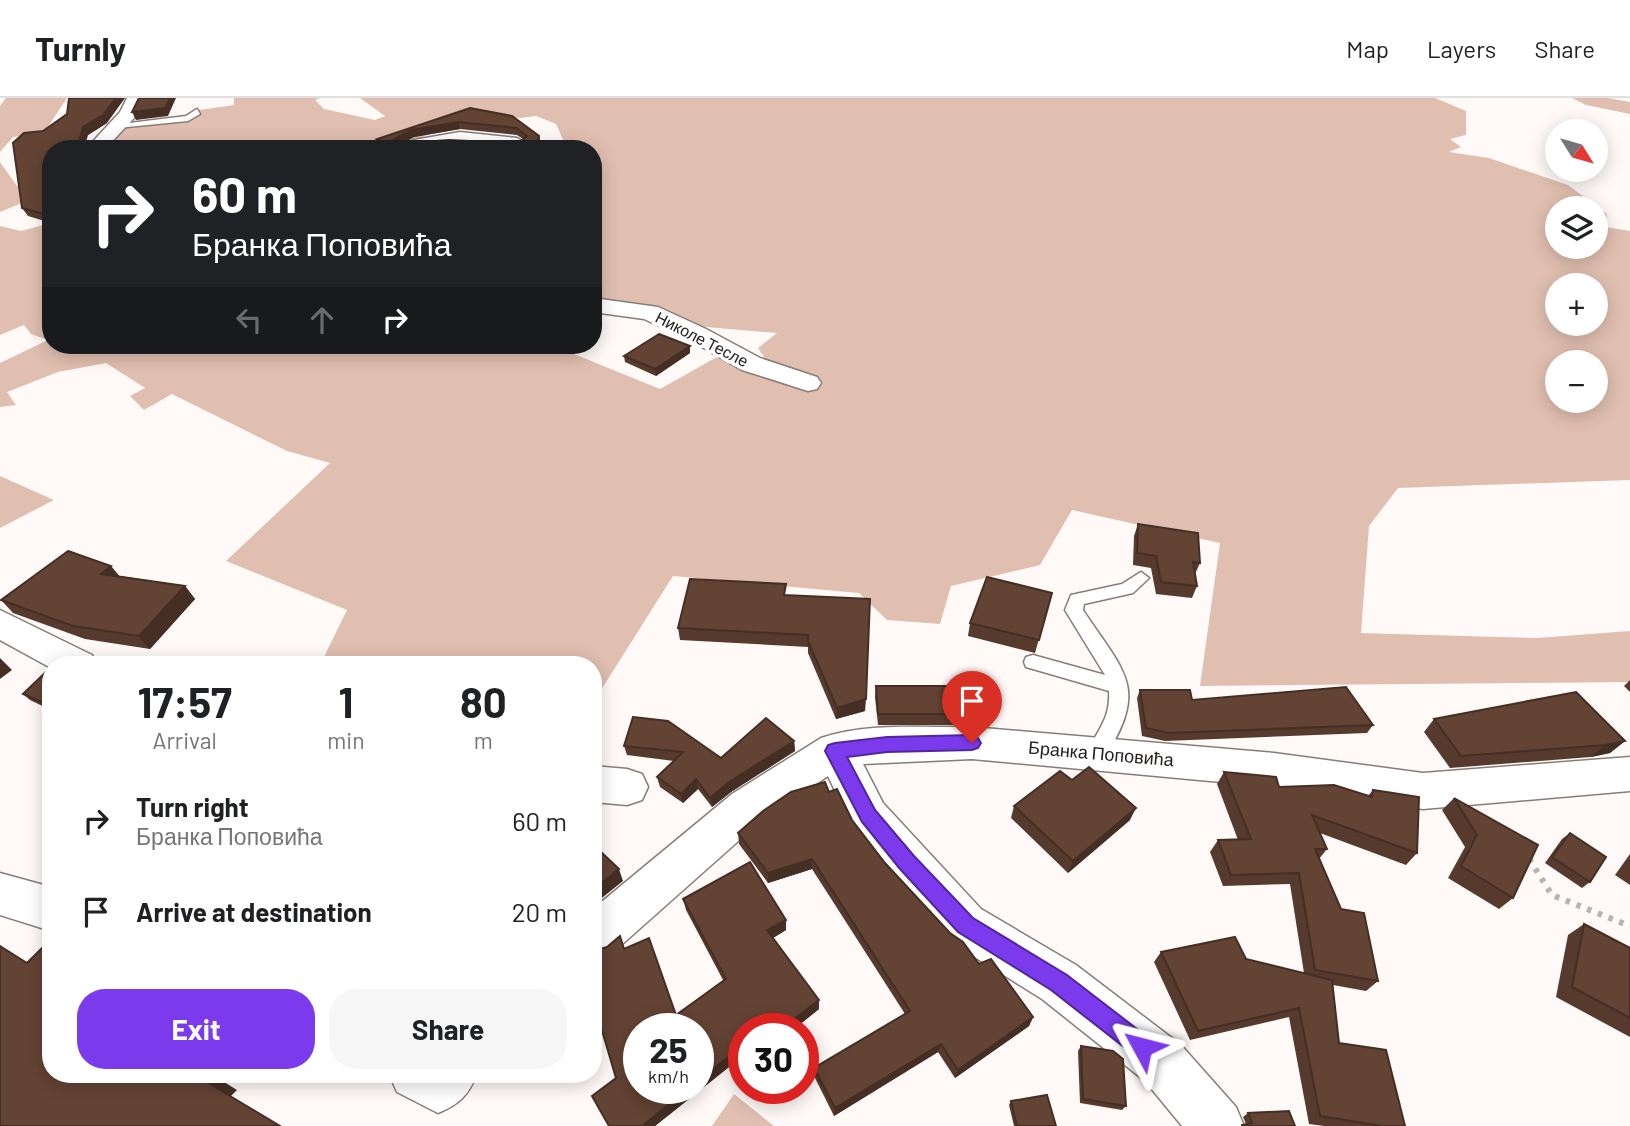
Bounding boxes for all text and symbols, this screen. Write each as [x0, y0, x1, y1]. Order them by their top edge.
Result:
text: Turnly [35, 28, 126, 68]
text: Map [1346, 34, 1389, 63]
text: Layers [1427, 34, 1496, 63]
text: Share [1534, 34, 1595, 63]
north arrow [1545, 119, 1608, 182]
map controls [1545, 119, 1608, 413]
text: 60 m [192, 164, 297, 223]
icon: right [77, 168, 168, 259]
button: layers [1545, 196, 1608, 259]
text: Бранка Поповића [192, 224, 452, 262]
button: + [1545, 273, 1608, 336]
icon: left [230, 301, 268, 339]
icon: ahead [303, 301, 341, 339]
icon: right [376, 301, 414, 339]
street label: Николе Тесле [653, 307, 752, 370]
button: − [1545, 350, 1608, 413]
pin [942, 671, 1002, 743]
text: 17:57 [137, 676, 232, 726]
text: 1 [338, 676, 353, 726]
text: 80 [460, 676, 507, 726]
icon: arrive [953, 682, 991, 720]
text: Arrival [152, 726, 217, 754]
text: min [327, 726, 365, 754]
text: m [474, 726, 493, 754]
street label: Бранка Поповића [1027, 736, 1176, 770]
text: Turn right [136, 791, 249, 822]
icon: right [77, 802, 115, 840]
text: 60 m [512, 805, 567, 836]
text: Бранка Поповића [136, 822, 323, 850]
icon: arrive [77, 893, 115, 931]
text: Arrive at destination [136, 896, 372, 927]
text: 20 m [512, 896, 567, 927]
button: Exit [77, 989, 315, 1069]
button: Share [329, 989, 567, 1069]
position arrow [1105, 1010, 1179, 1084]
speed limit sign: 30 [728, 1013, 819, 1104]
text: 25 [649, 1028, 688, 1070]
text: km/h [648, 1065, 689, 1087]

